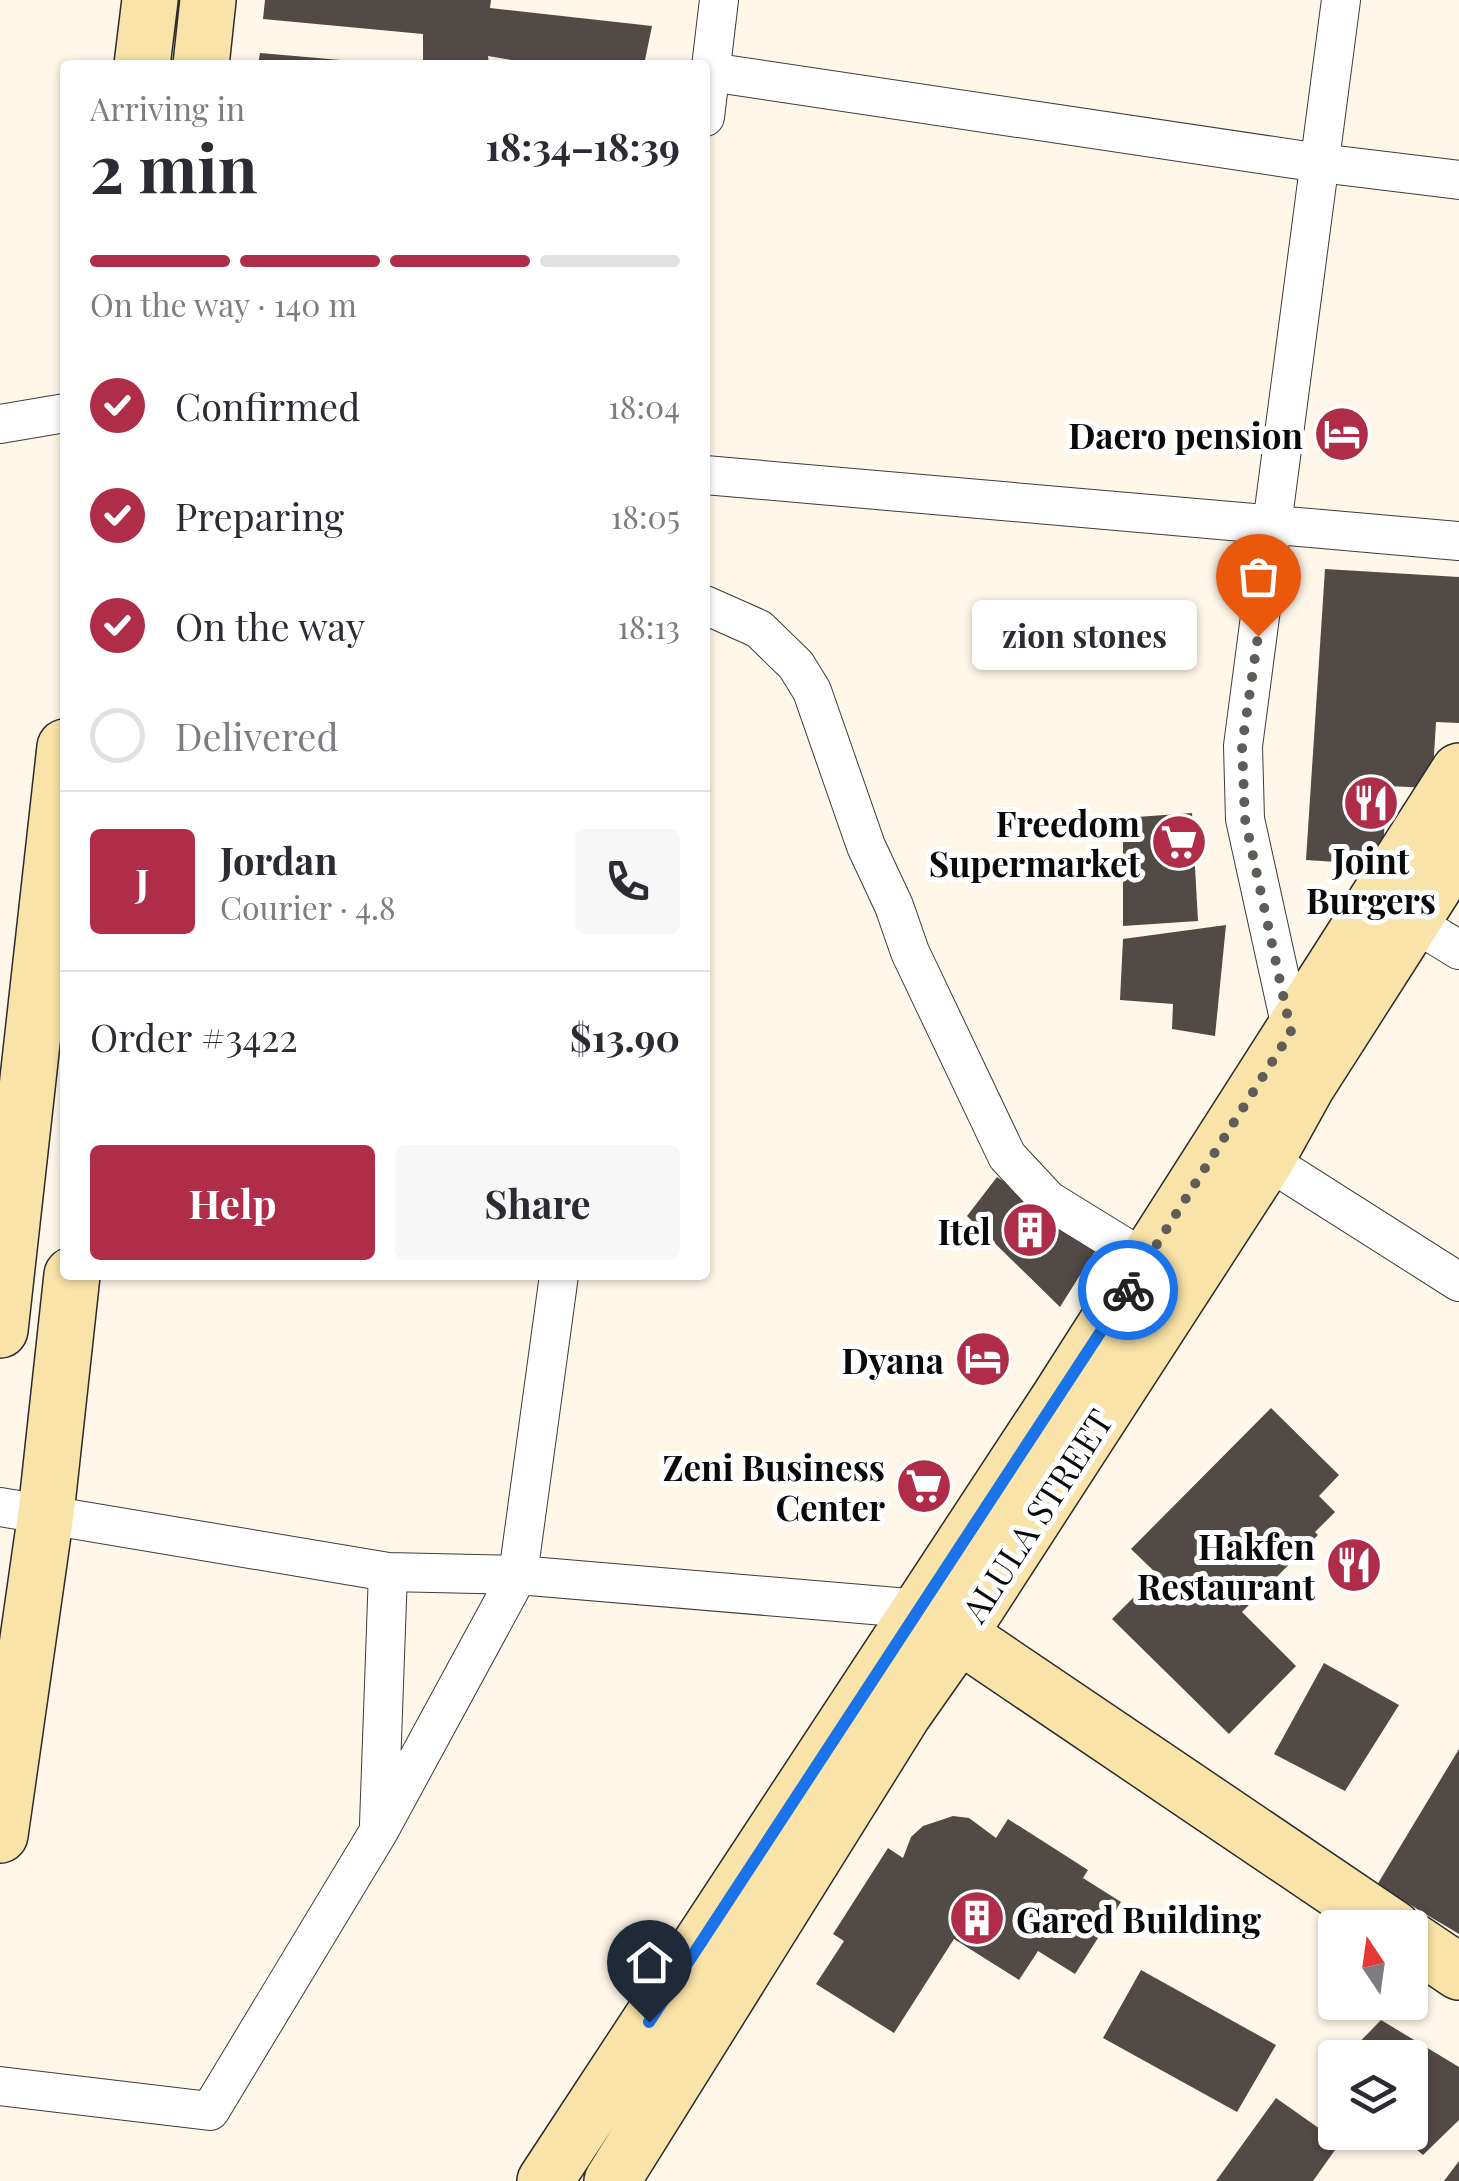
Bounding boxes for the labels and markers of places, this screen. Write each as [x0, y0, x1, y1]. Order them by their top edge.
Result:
hotel icon: Daero pension [1312, 404, 1372, 464]
place label: Daero pension [1068, 411, 1304, 458]
pin [1216, 534, 1301, 637]
callout: zion stones [973, 601, 1198, 671]
restaurant icon: Joint Burgers [1341, 773, 1401, 833]
place label: Freedom Supermarket [929, 799, 1141, 886]
supermarket icon: Freedom Supermarket [1149, 812, 1209, 872]
place label: Joint Burgers [1306, 836, 1436, 923]
building icon: Itel [1000, 1200, 1060, 1260]
place label: Itel [937, 1207, 991, 1254]
hotel icon: Dyana [953, 1329, 1013, 1389]
place label: Dyana [842, 1336, 944, 1383]
place label: Zeni Business Center [663, 1443, 886, 1530]
supermarket icon: Zeni Business Center [894, 1456, 954, 1516]
place label: Hakfen Restaurant [1137, 1522, 1316, 1609]
restaurant icon: Hakfen Restaurant [1324, 1535, 1384, 1595]
building icon: Gared Building [947, 1888, 1007, 1948]
place label: Gared Building [1016, 1895, 1262, 1942]
pin [607, 1920, 692, 2023]

